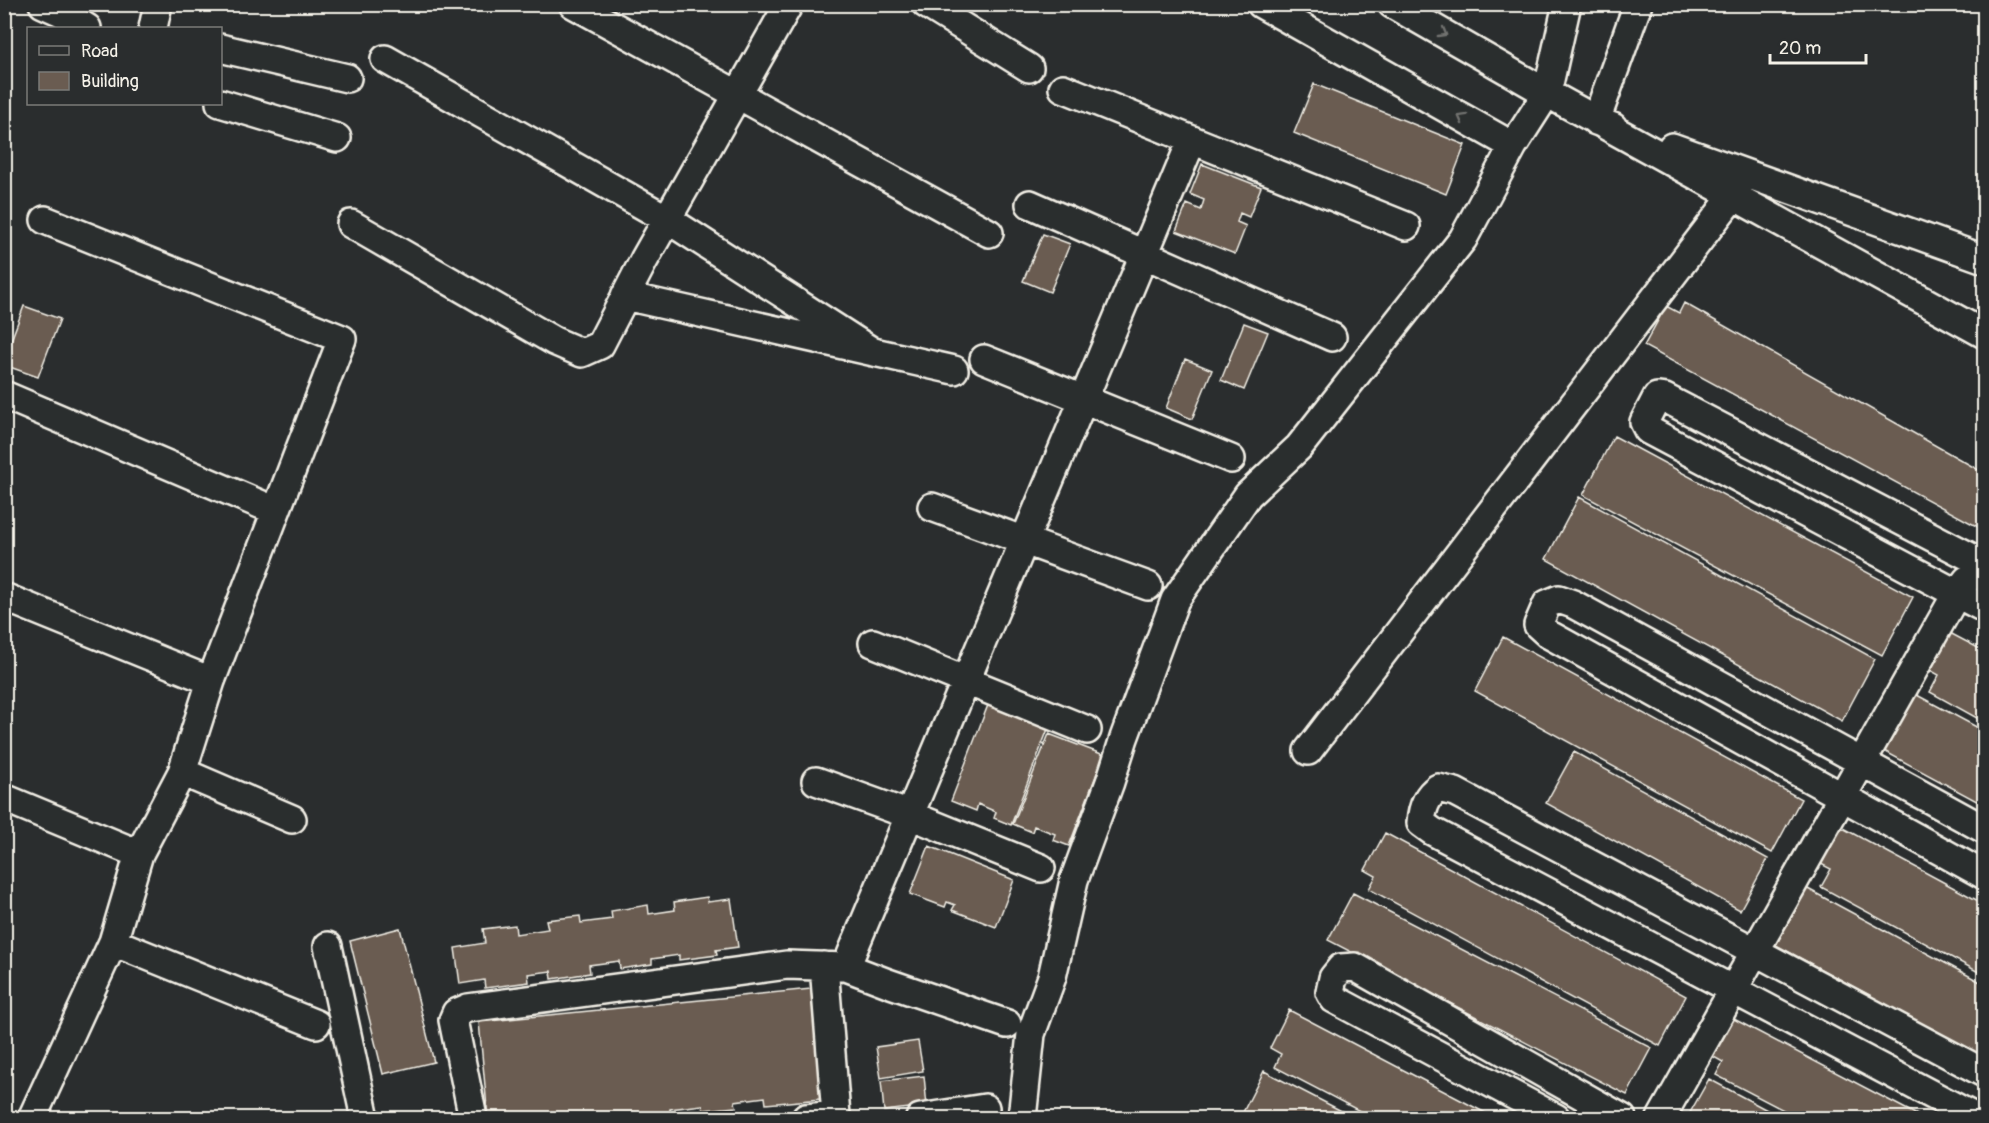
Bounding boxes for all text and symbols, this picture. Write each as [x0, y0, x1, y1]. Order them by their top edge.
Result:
one-way arrow [1437, 26, 1447, 38]
legend [27, 27, 222, 105]
scale bar [1770, 27, 1866, 65]
text: 20 m [1779, 37, 1821, 60]
text: Road [81, 40, 118, 63]
text: Building [81, 70, 139, 93]
one-way arrow [1458, 114, 1468, 125]

